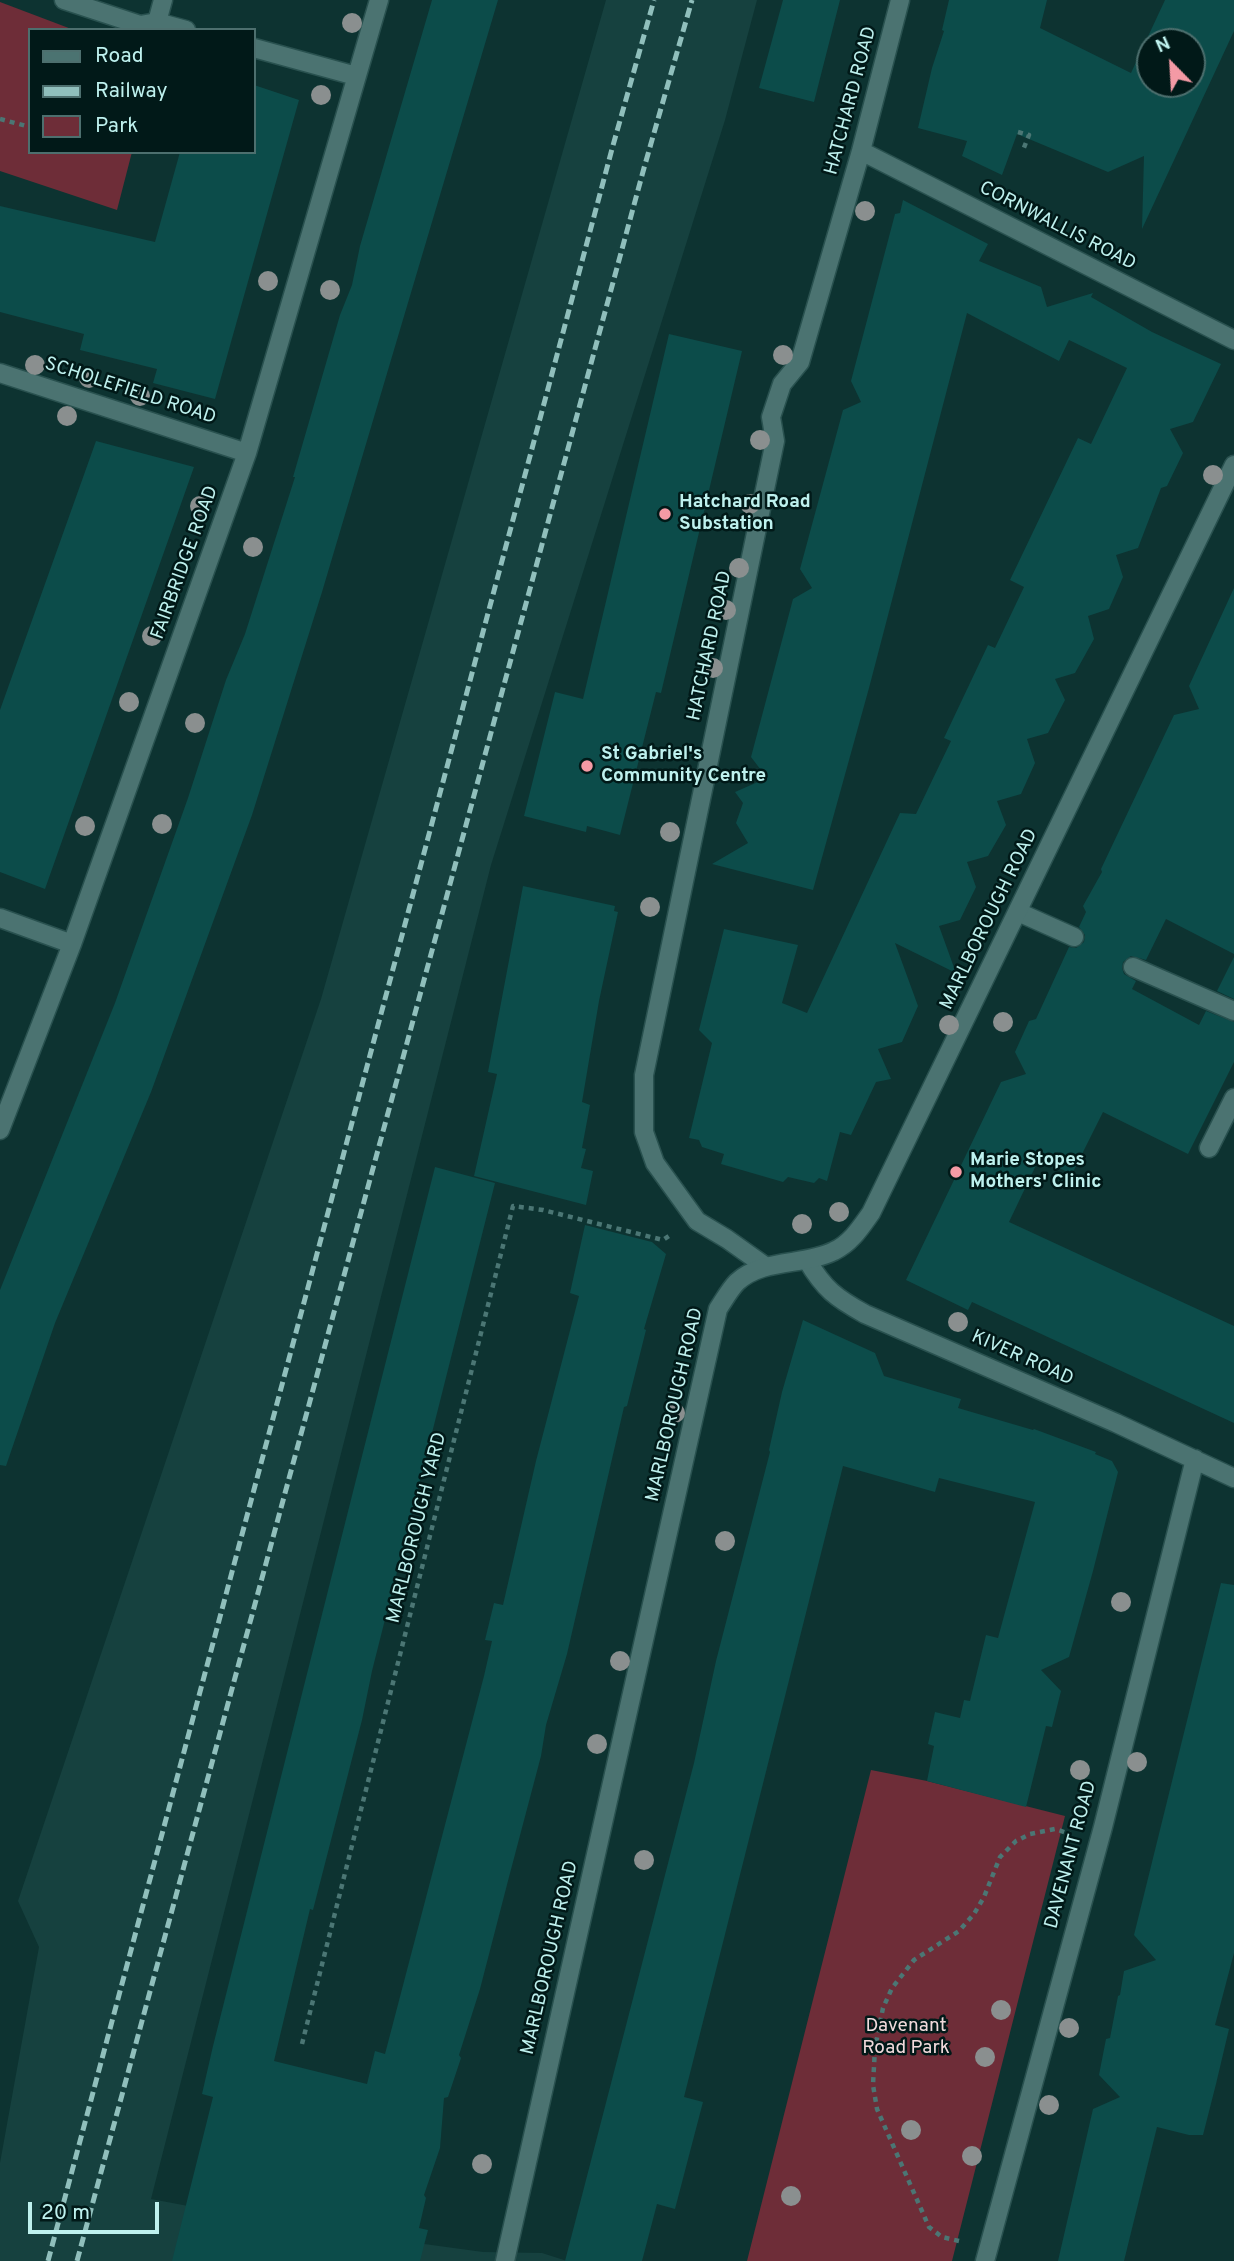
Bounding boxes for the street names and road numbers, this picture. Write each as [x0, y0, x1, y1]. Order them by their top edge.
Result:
street label: HATCHARD ROAD [821, 24, 883, 178]
street label: CORNWALLIS ROAD [975, 178, 1139, 276]
street label: SCHOLEFIELD ROAD [41, 354, 219, 430]
street label: FAIRBRIDGE ROAD [148, 483, 224, 643]
street label: HATCHARD ROAD [684, 569, 738, 723]
street label: MARLBOROUGH ROAD [936, 826, 1044, 1014]
street label: MARLBOROUGH ROAD [643, 1306, 709, 1504]
street label: KIVER ROAD [967, 1326, 1077, 1392]
street label: MARLBOROUGH YARD [383, 1430, 453, 1626]
street label: DAVENANT ROAD [1041, 1779, 1103, 1931]
street label: MARLBOROUGH ROAD [518, 1859, 584, 2057]

